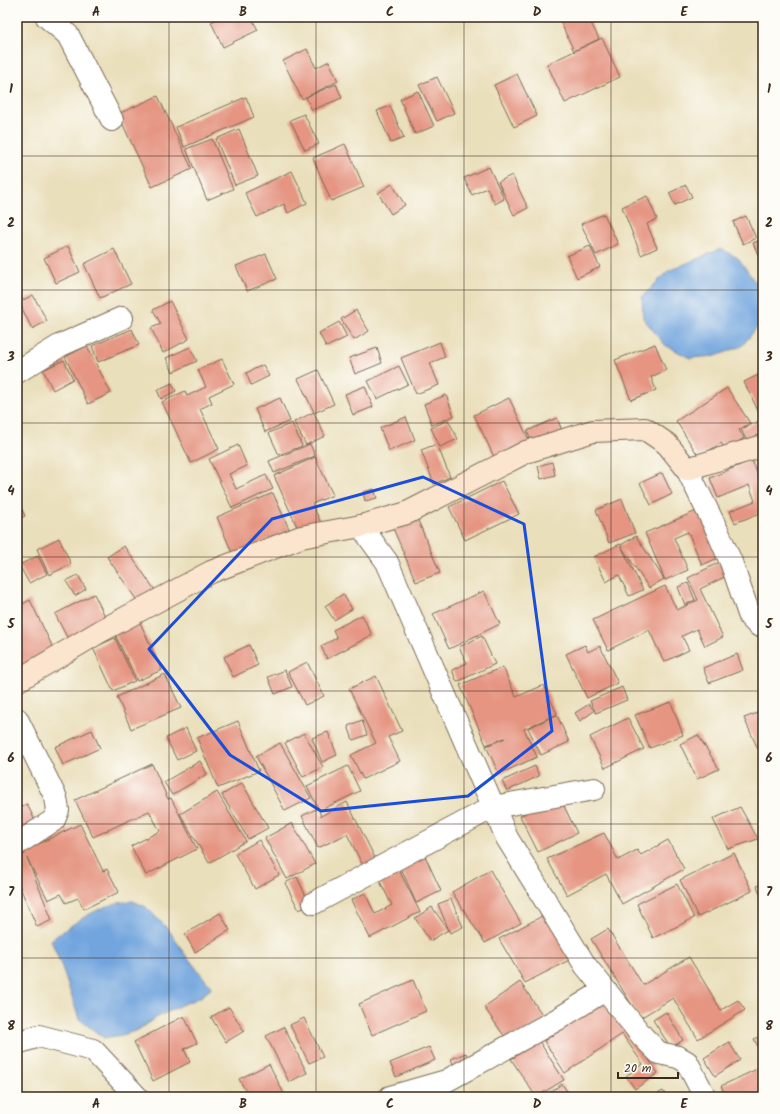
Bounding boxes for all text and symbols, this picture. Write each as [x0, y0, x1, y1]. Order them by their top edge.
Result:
text: A [92, 2, 100, 23]
text: B [239, 2, 247, 23]
text: C [386, 2, 394, 23]
text: D [533, 2, 542, 23]
text: E [680, 2, 688, 23]
text: 1 [9, 79, 13, 100]
text: 1 [767, 79, 771, 100]
text: 2 [7, 213, 15, 234]
text: 2 [765, 213, 773, 234]
text: 3 [6, 347, 15, 368]
text: 3 [764, 347, 773, 368]
text: 4 [7, 481, 15, 502]
text: 4 [765, 481, 773, 502]
text: 5 [7, 614, 16, 635]
text: 5 [765, 614, 774, 635]
text: 6 [7, 748, 15, 769]
text: 6 [765, 748, 773, 769]
text: 7 [8, 882, 15, 903]
text: 7 [766, 882, 773, 903]
text: 8 [7, 1016, 15, 1037]
text: 8 [765, 1016, 773, 1037]
scale bar [618, 1054, 678, 1080]
text: 20 m [624, 1059, 652, 1078]
text: A [92, 1094, 100, 1114]
text: B [239, 1094, 247, 1114]
text: C [386, 1094, 394, 1114]
text: D [533, 1094, 542, 1114]
text: E [680, 1094, 688, 1114]

